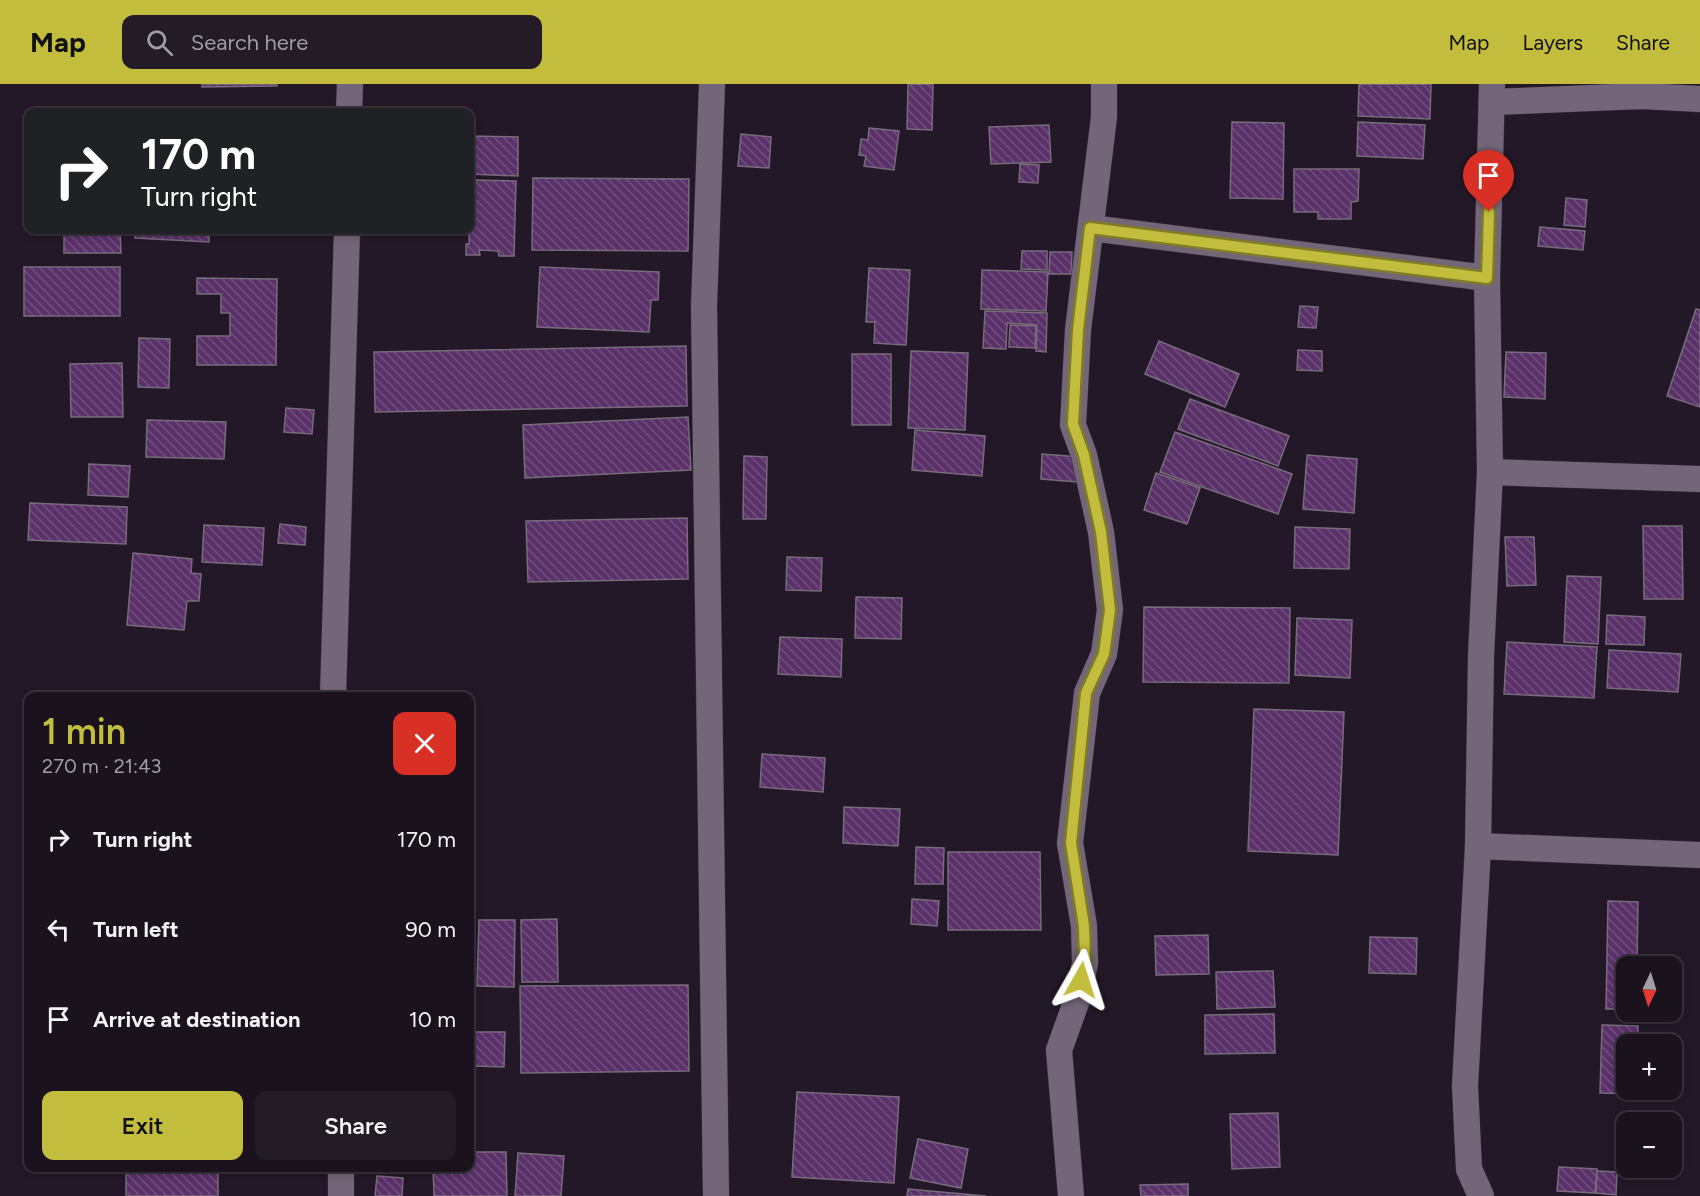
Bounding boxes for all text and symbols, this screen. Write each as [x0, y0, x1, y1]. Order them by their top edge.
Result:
search box [122, 15, 542, 69]
text: Map [30, 25, 86, 59]
icon: search [143, 26, 176, 59]
text: Search here [191, 29, 308, 56]
text: Map [1449, 30, 1489, 55]
text: Layers [1522, 30, 1583, 55]
text: Share [1616, 30, 1670, 55]
text: 170 m [141, 129, 256, 180]
icon: right [42, 132, 120, 210]
pin [1463, 150, 1514, 212]
icon: arrive [1472, 159, 1505, 192]
text: Turn right [141, 180, 257, 213]
text: 1 min [42, 710, 126, 753]
button: close [393, 712, 456, 775]
text: 270 m · 21:43 [42, 754, 161, 778]
icon: right [42, 823, 75, 856]
text: Turn right [93, 826, 192, 853]
text: 170 m [397, 826, 456, 853]
icon: left [42, 913, 75, 946]
text: Turn left [93, 916, 179, 943]
text: 90 m [405, 916, 456, 943]
position arrow [1049, 948, 1113, 1012]
north arrow [1616, 956, 1682, 1022]
map controls [1616, 956, 1682, 1178]
icon: arrive [42, 1003, 75, 1036]
text: Arrive at destination [93, 1006, 301, 1033]
text: 10 m [409, 1006, 456, 1033]
button: + [1616, 1034, 1682, 1100]
button: Exit [42, 1091, 243, 1160]
button: Share [255, 1091, 456, 1160]
button: − [1616, 1112, 1682, 1178]

